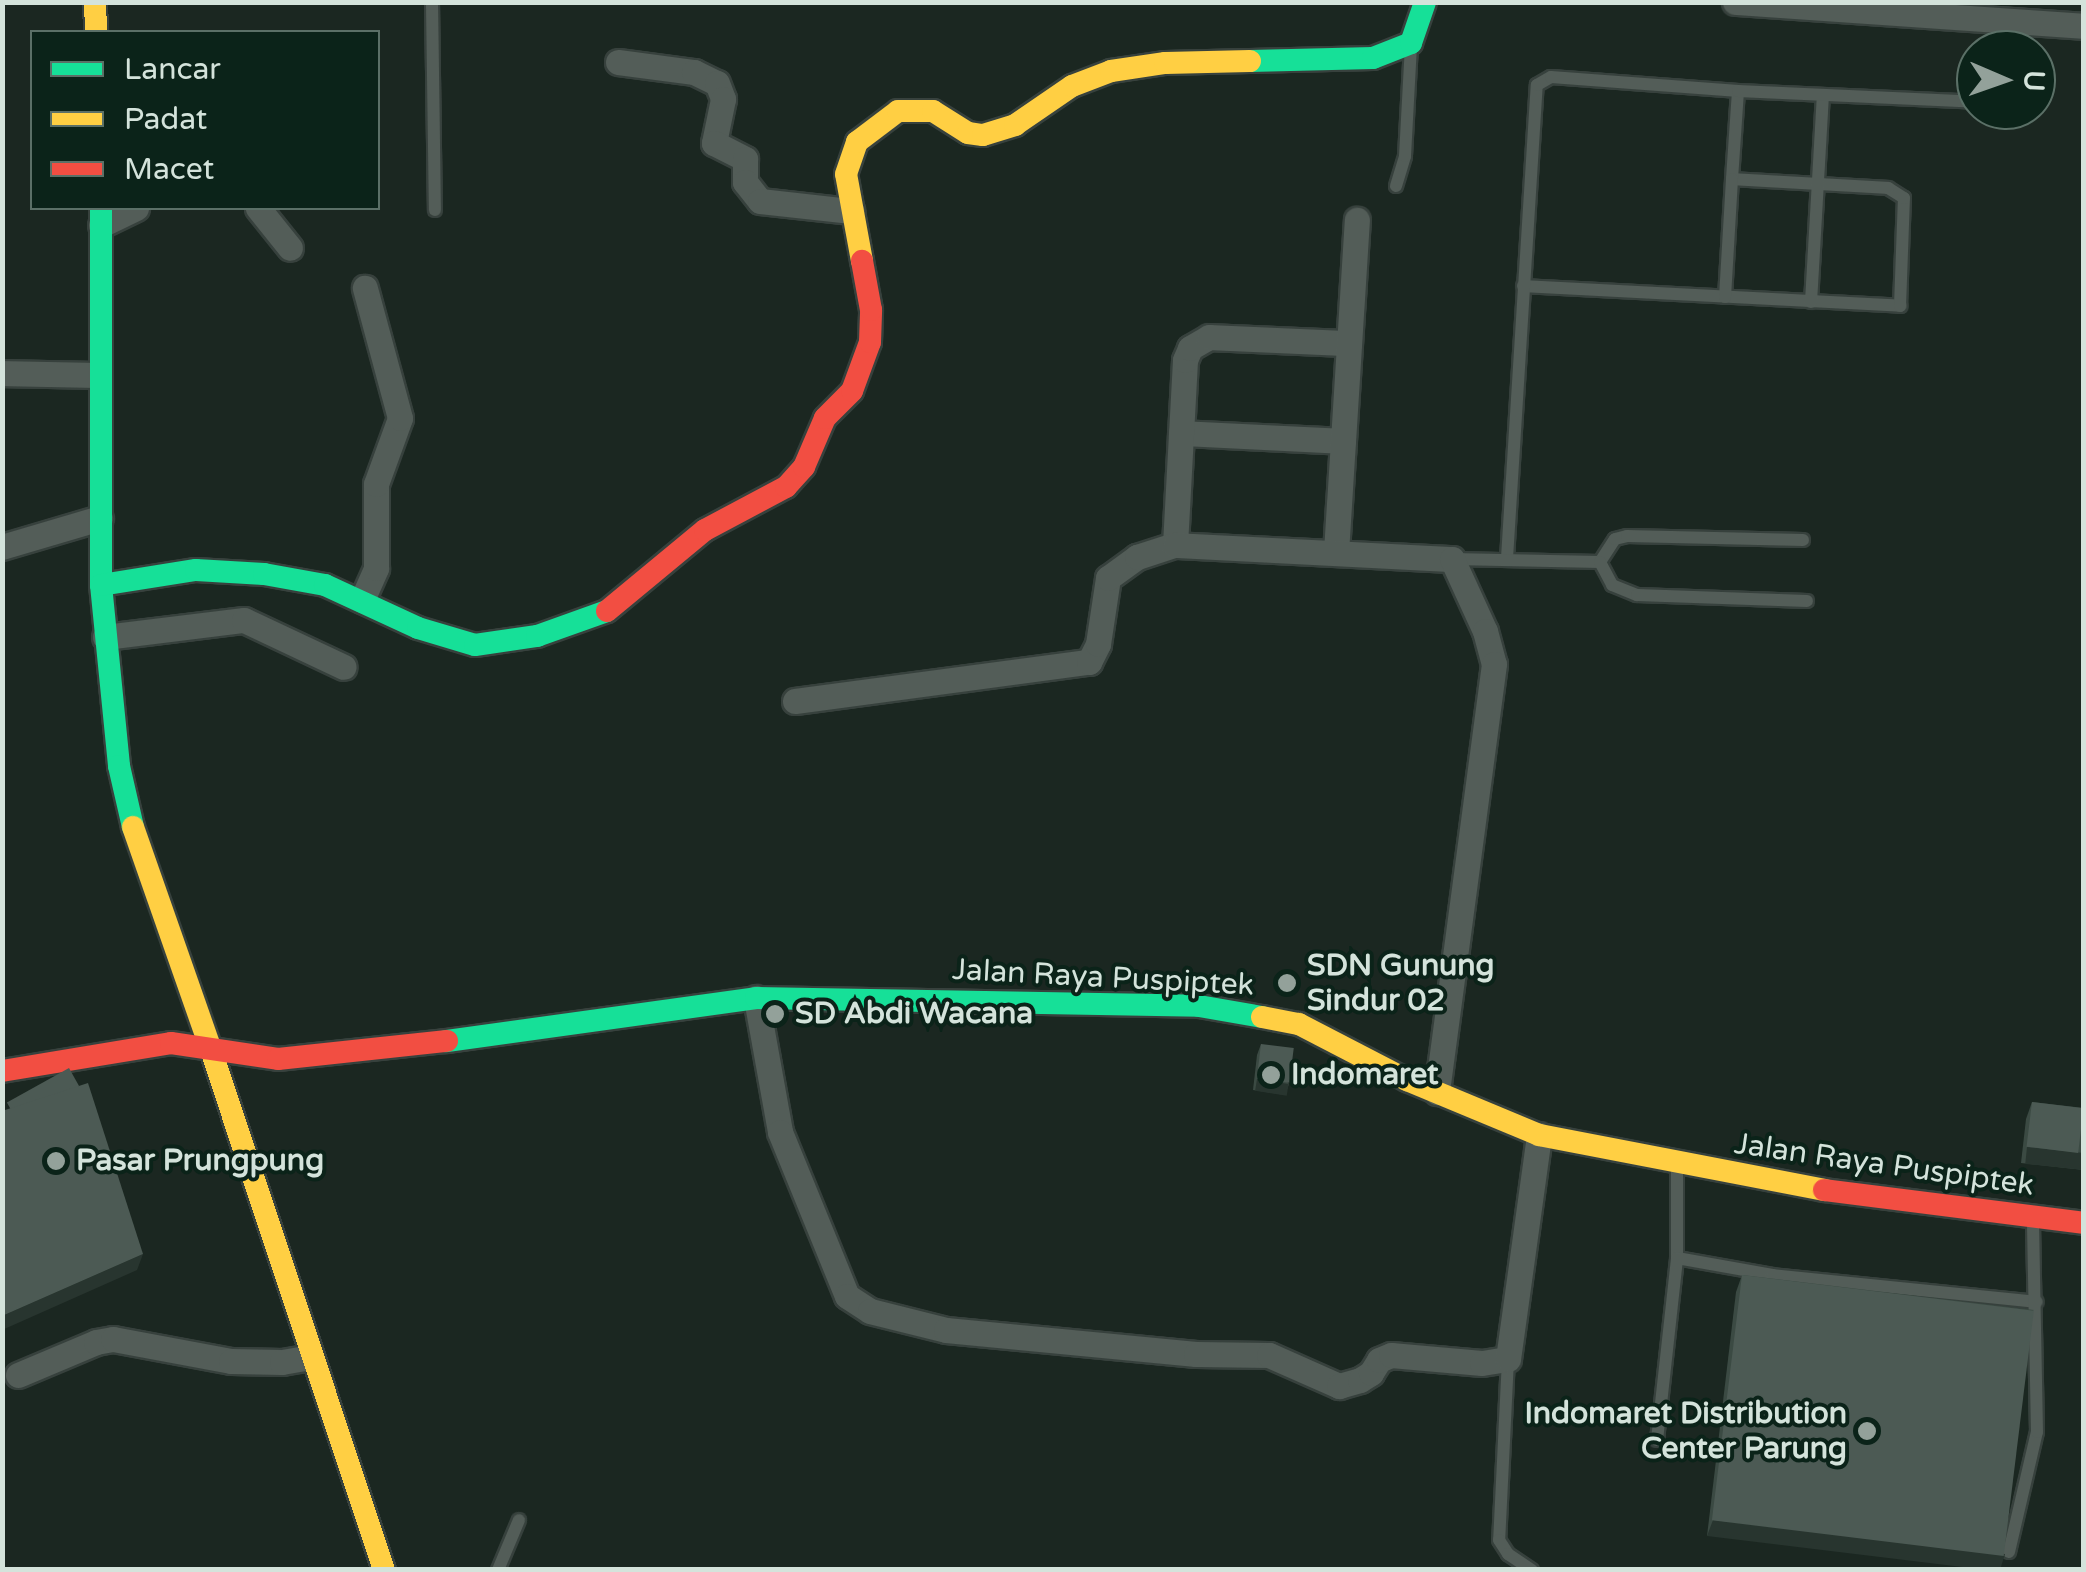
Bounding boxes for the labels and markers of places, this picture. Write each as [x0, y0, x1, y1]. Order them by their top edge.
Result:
place label: SDN Gunung Sindur 02 [1307, 948, 1494, 1018]
marker: SDN Gunung Sindur 02 [1276, 972, 1298, 994]
place label: SD Abdi Wacana [795, 996, 1033, 1032]
marker: SD Abdi Wacana [764, 1003, 786, 1025]
place label: Indomaret [1291, 1057, 1439, 1093]
marker: Indomaret [1260, 1064, 1282, 1086]
place label: Pasar Prungpung [76, 1143, 324, 1179]
marker: Pasar Prungpung [45, 1150, 67, 1172]
place label: Indomaret Distribution Center Parung [1525, 1396, 1847, 1466]
marker: Indomaret Distribution Center Parung [1856, 1420, 1878, 1442]

